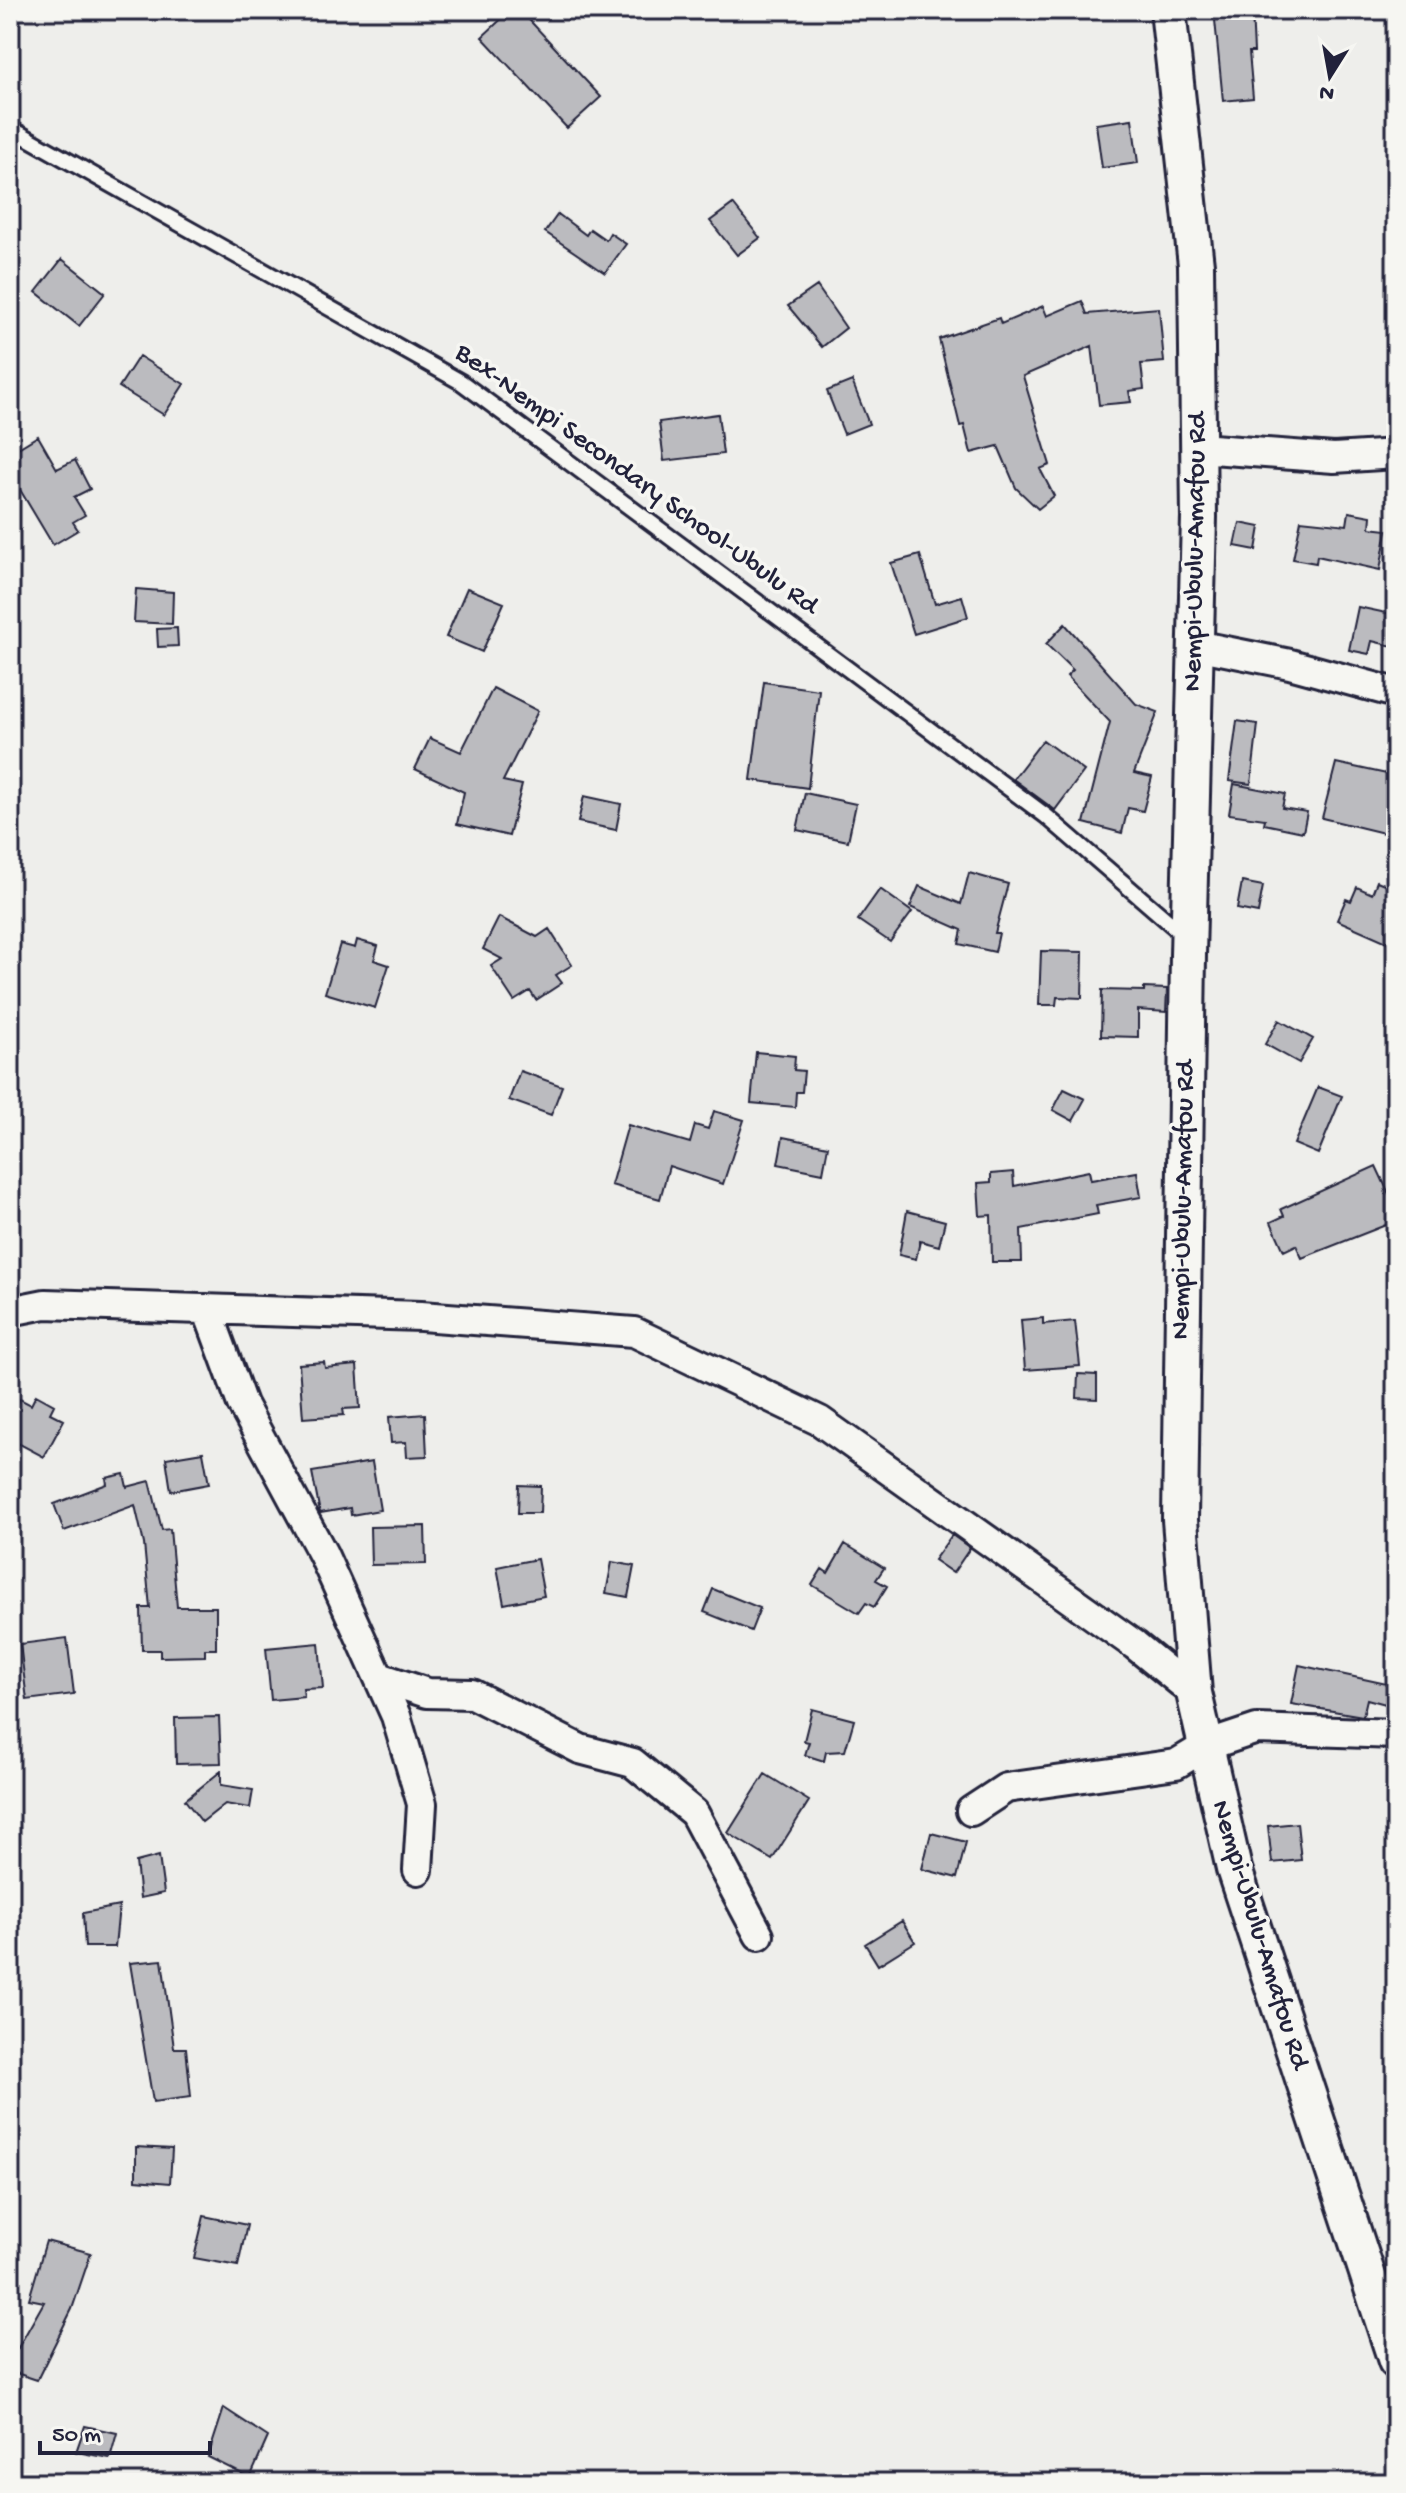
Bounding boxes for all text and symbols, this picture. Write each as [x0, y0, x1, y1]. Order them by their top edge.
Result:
north arrow [1290, 36, 1370, 116]
text: N [1317, 78, 1336, 106]
street label: Bex-Nempi Secondary School-Ubulu Rd [447, 336, 826, 625]
street label: Nempi-Ubulu-Amafou Rd [1177, 409, 1215, 692]
street label: Nempi-Ubulu-Amafou Rd [1165, 1057, 1203, 1340]
street label: Nempi-Ubulu-Amafou Rd [1202, 1797, 1316, 2076]
scale bar [40, 2405, 210, 2455]
text: 50 m [52, 2422, 101, 2451]

